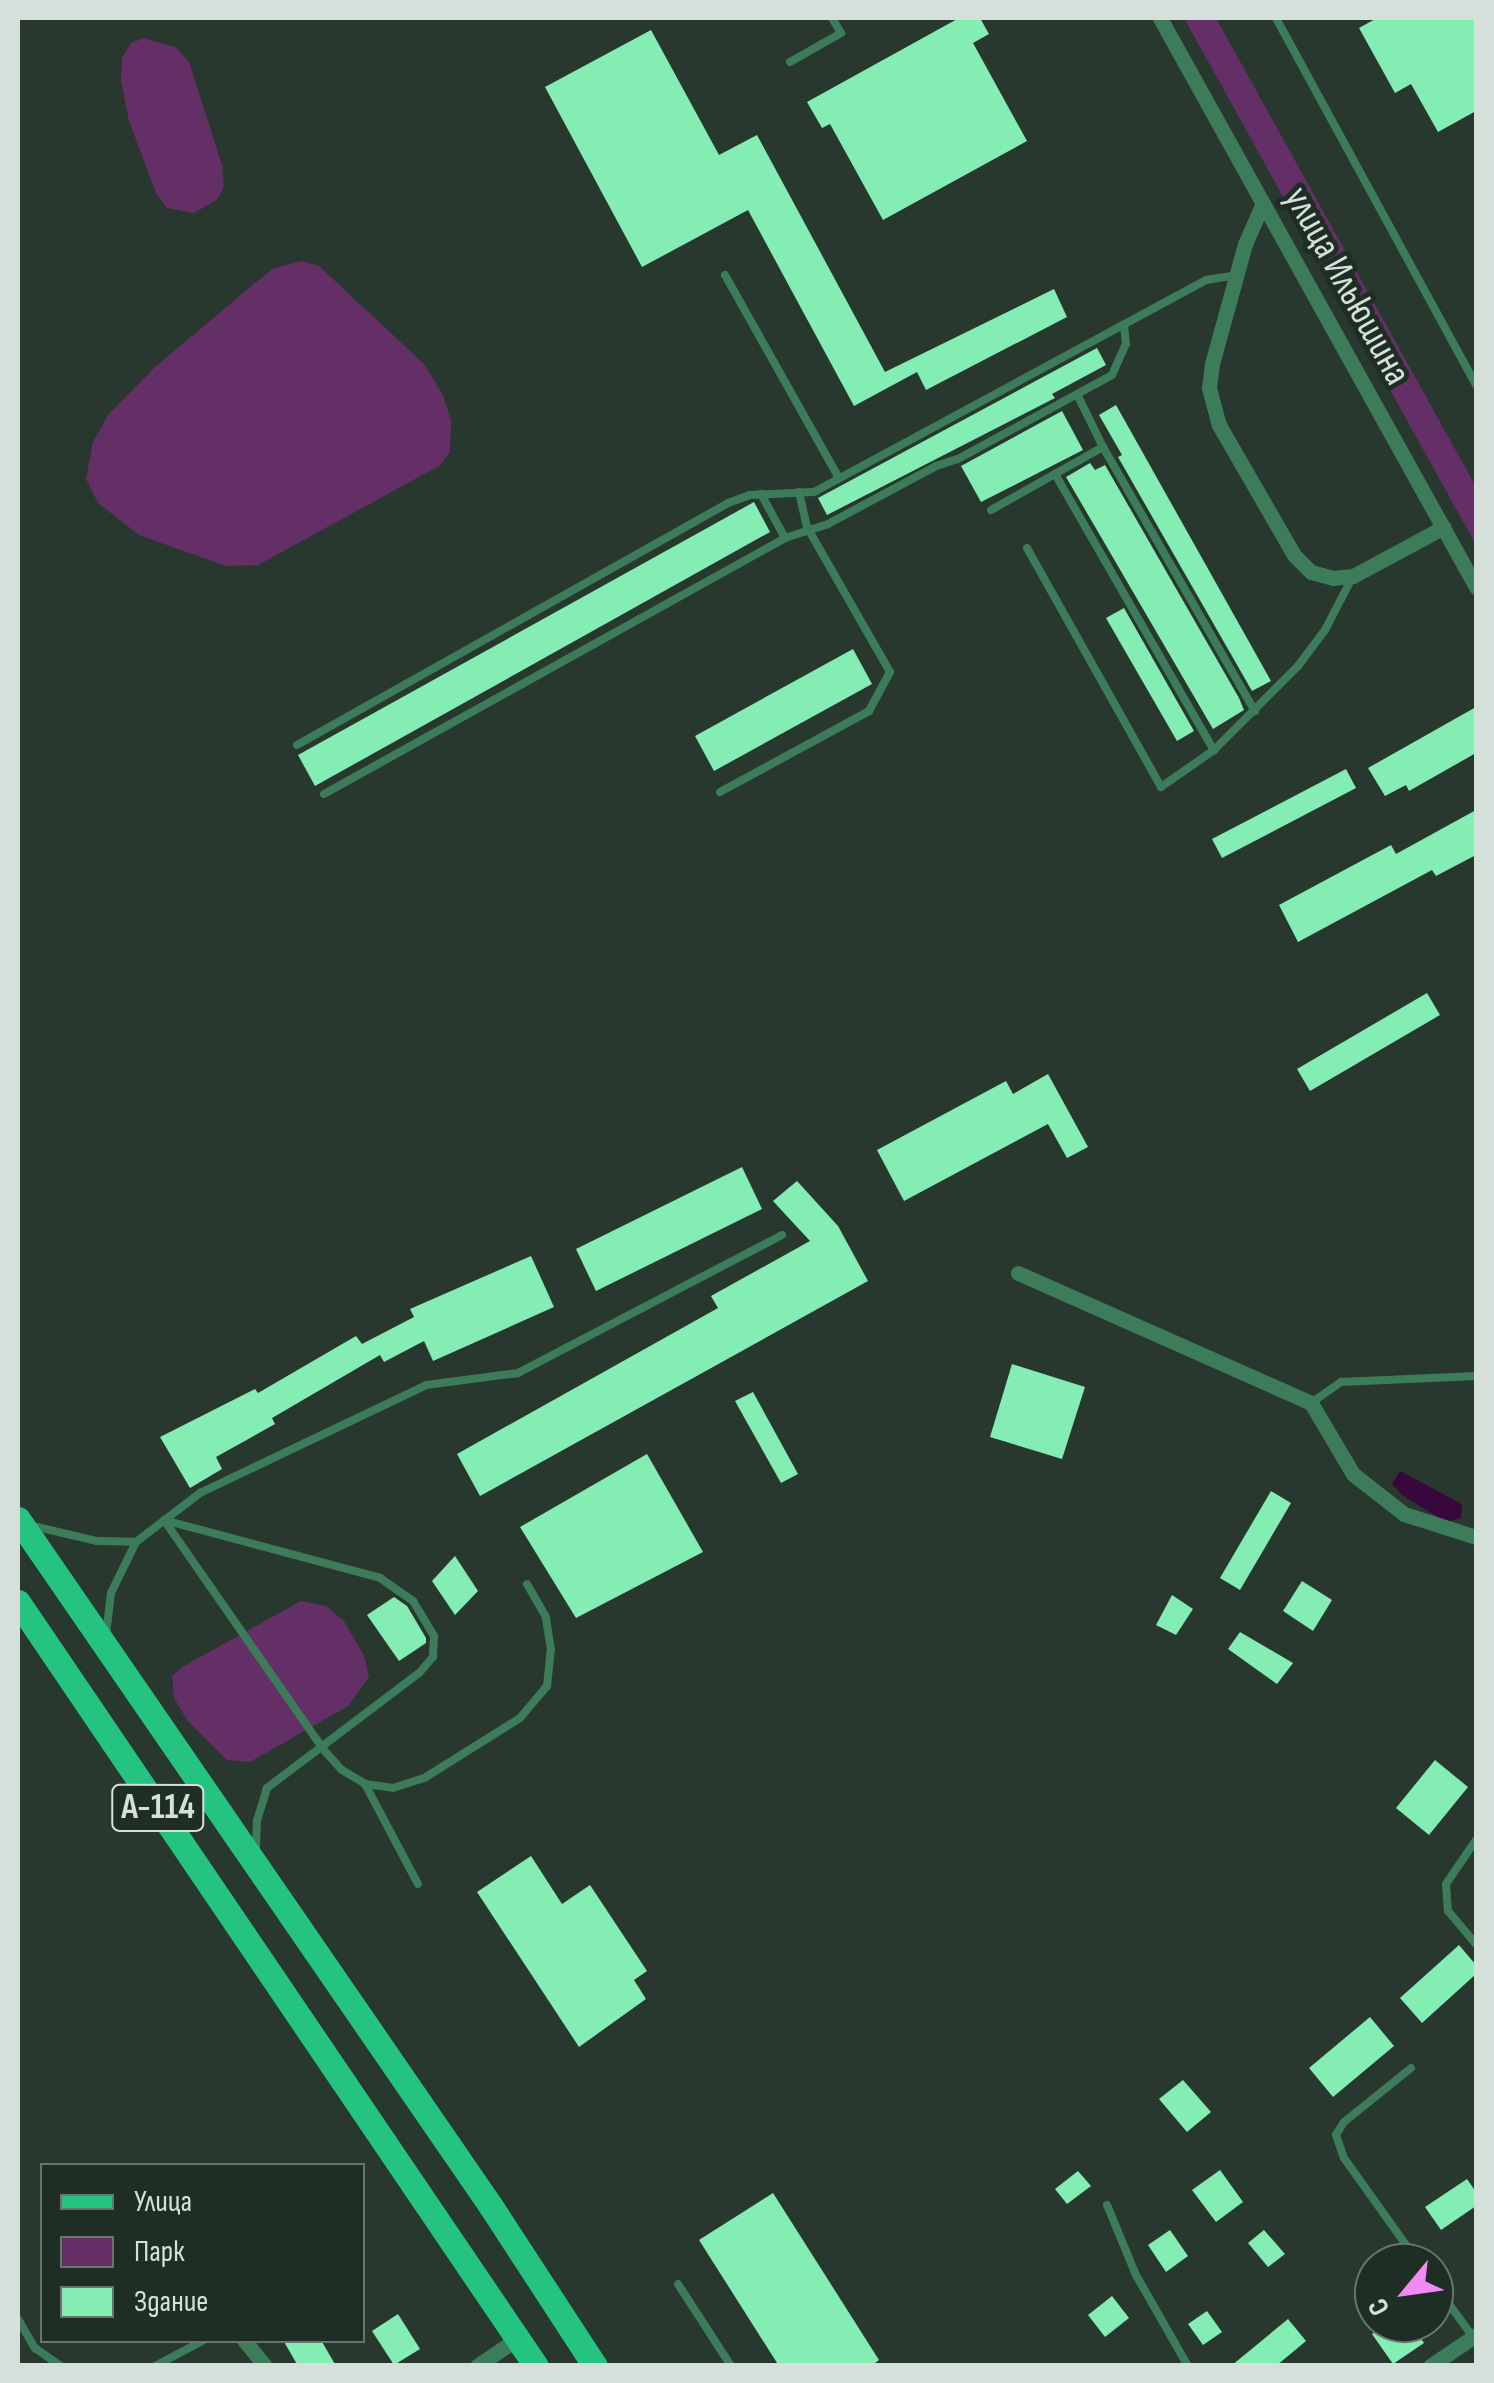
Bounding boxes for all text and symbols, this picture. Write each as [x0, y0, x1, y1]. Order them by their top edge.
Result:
street label: улица Ильюшина [1274, 179, 1420, 393]
road number: А-114 [110, 1778, 206, 1838]
legend [40, 2163, 365, 2343]
text: Улица [134, 2184, 192, 2220]
text: Парк [134, 2234, 185, 2270]
north arrow [1354, 2243, 1454, 2343]
text: Здание [134, 2284, 208, 2320]
text: С [1361, 2293, 1397, 2321]

